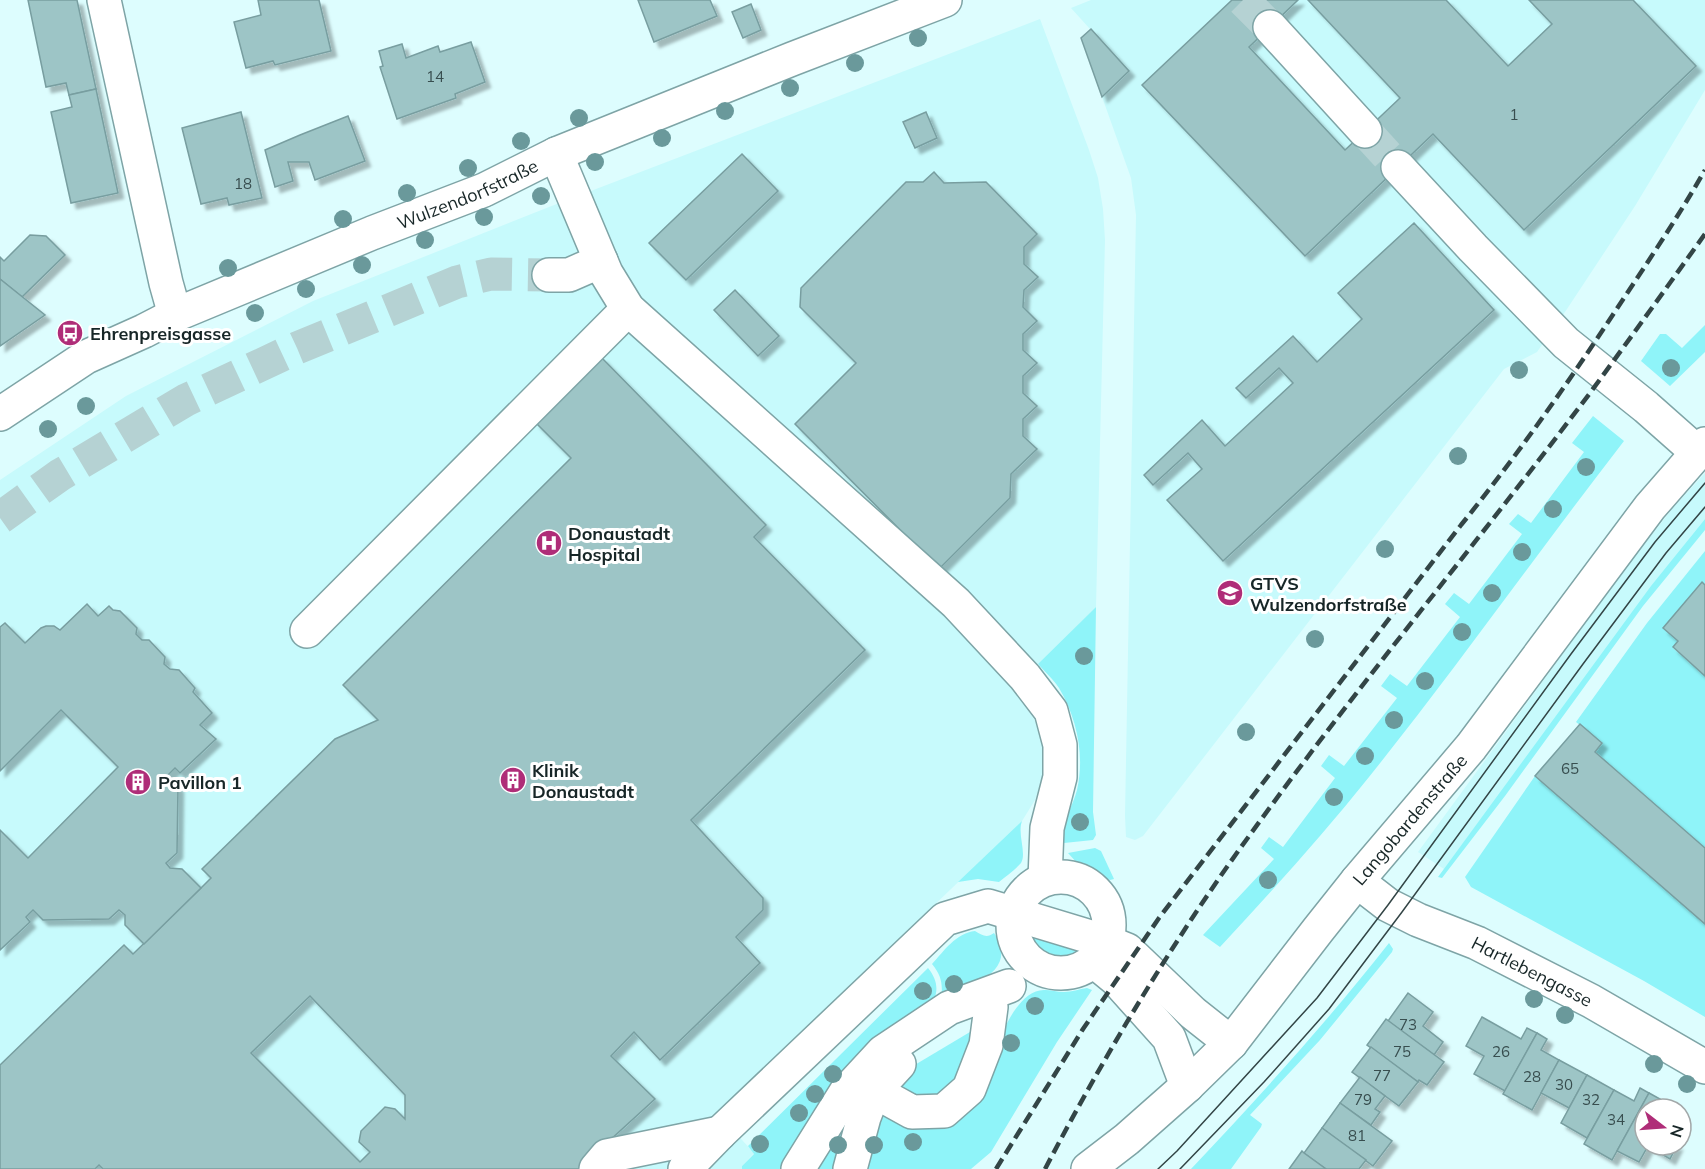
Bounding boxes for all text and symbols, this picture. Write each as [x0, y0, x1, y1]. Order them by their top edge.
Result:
house number: 14 [426, 67, 444, 86]
house number: 1 [1509, 105, 1519, 124]
street label: Wulzendorfstraße [394, 154, 542, 234]
house number: 18 [234, 174, 252, 193]
bus stop icon: Ehrenpreisgasse [55, 318, 85, 348]
place label: Ehrenpreisgasse [90, 322, 231, 345]
place label: Donaustadt Hospital [568, 522, 670, 566]
hospital icon: Donaustadt Hospital [534, 528, 564, 558]
place label: GTVS Wulzendorfstraße [1250, 572, 1407, 616]
school or university icon: GTVS Wulzendorfstraße [1215, 578, 1245, 608]
street label: Langobardenstraße [1347, 749, 1472, 890]
place label: Klinik Donaustadt [532, 759, 634, 803]
house number: 65 [1561, 759, 1579, 778]
building icon: Klinik Donaustadt [498, 765, 528, 795]
building icon: Pavillon 1 [123, 767, 153, 797]
place label: Pavillon 1 [158, 771, 242, 794]
street label: Hartlebengasse [1468, 931, 1596, 1011]
house number: 73 [1399, 1015, 1417, 1034]
house number: 75 [1393, 1042, 1411, 1061]
house number: 26 [1492, 1042, 1510, 1061]
house number: 77 [1373, 1066, 1391, 1085]
house number: 28 [1523, 1067, 1541, 1086]
house number: 30 [1555, 1075, 1573, 1094]
house number: 79 [1354, 1090, 1372, 1109]
house number: 32 [1582, 1090, 1600, 1109]
north arrow [1633, 1097, 1693, 1157]
house number: 34 [1607, 1110, 1625, 1129]
text: N [1666, 1123, 1689, 1140]
house number: 81 [1348, 1126, 1366, 1145]

